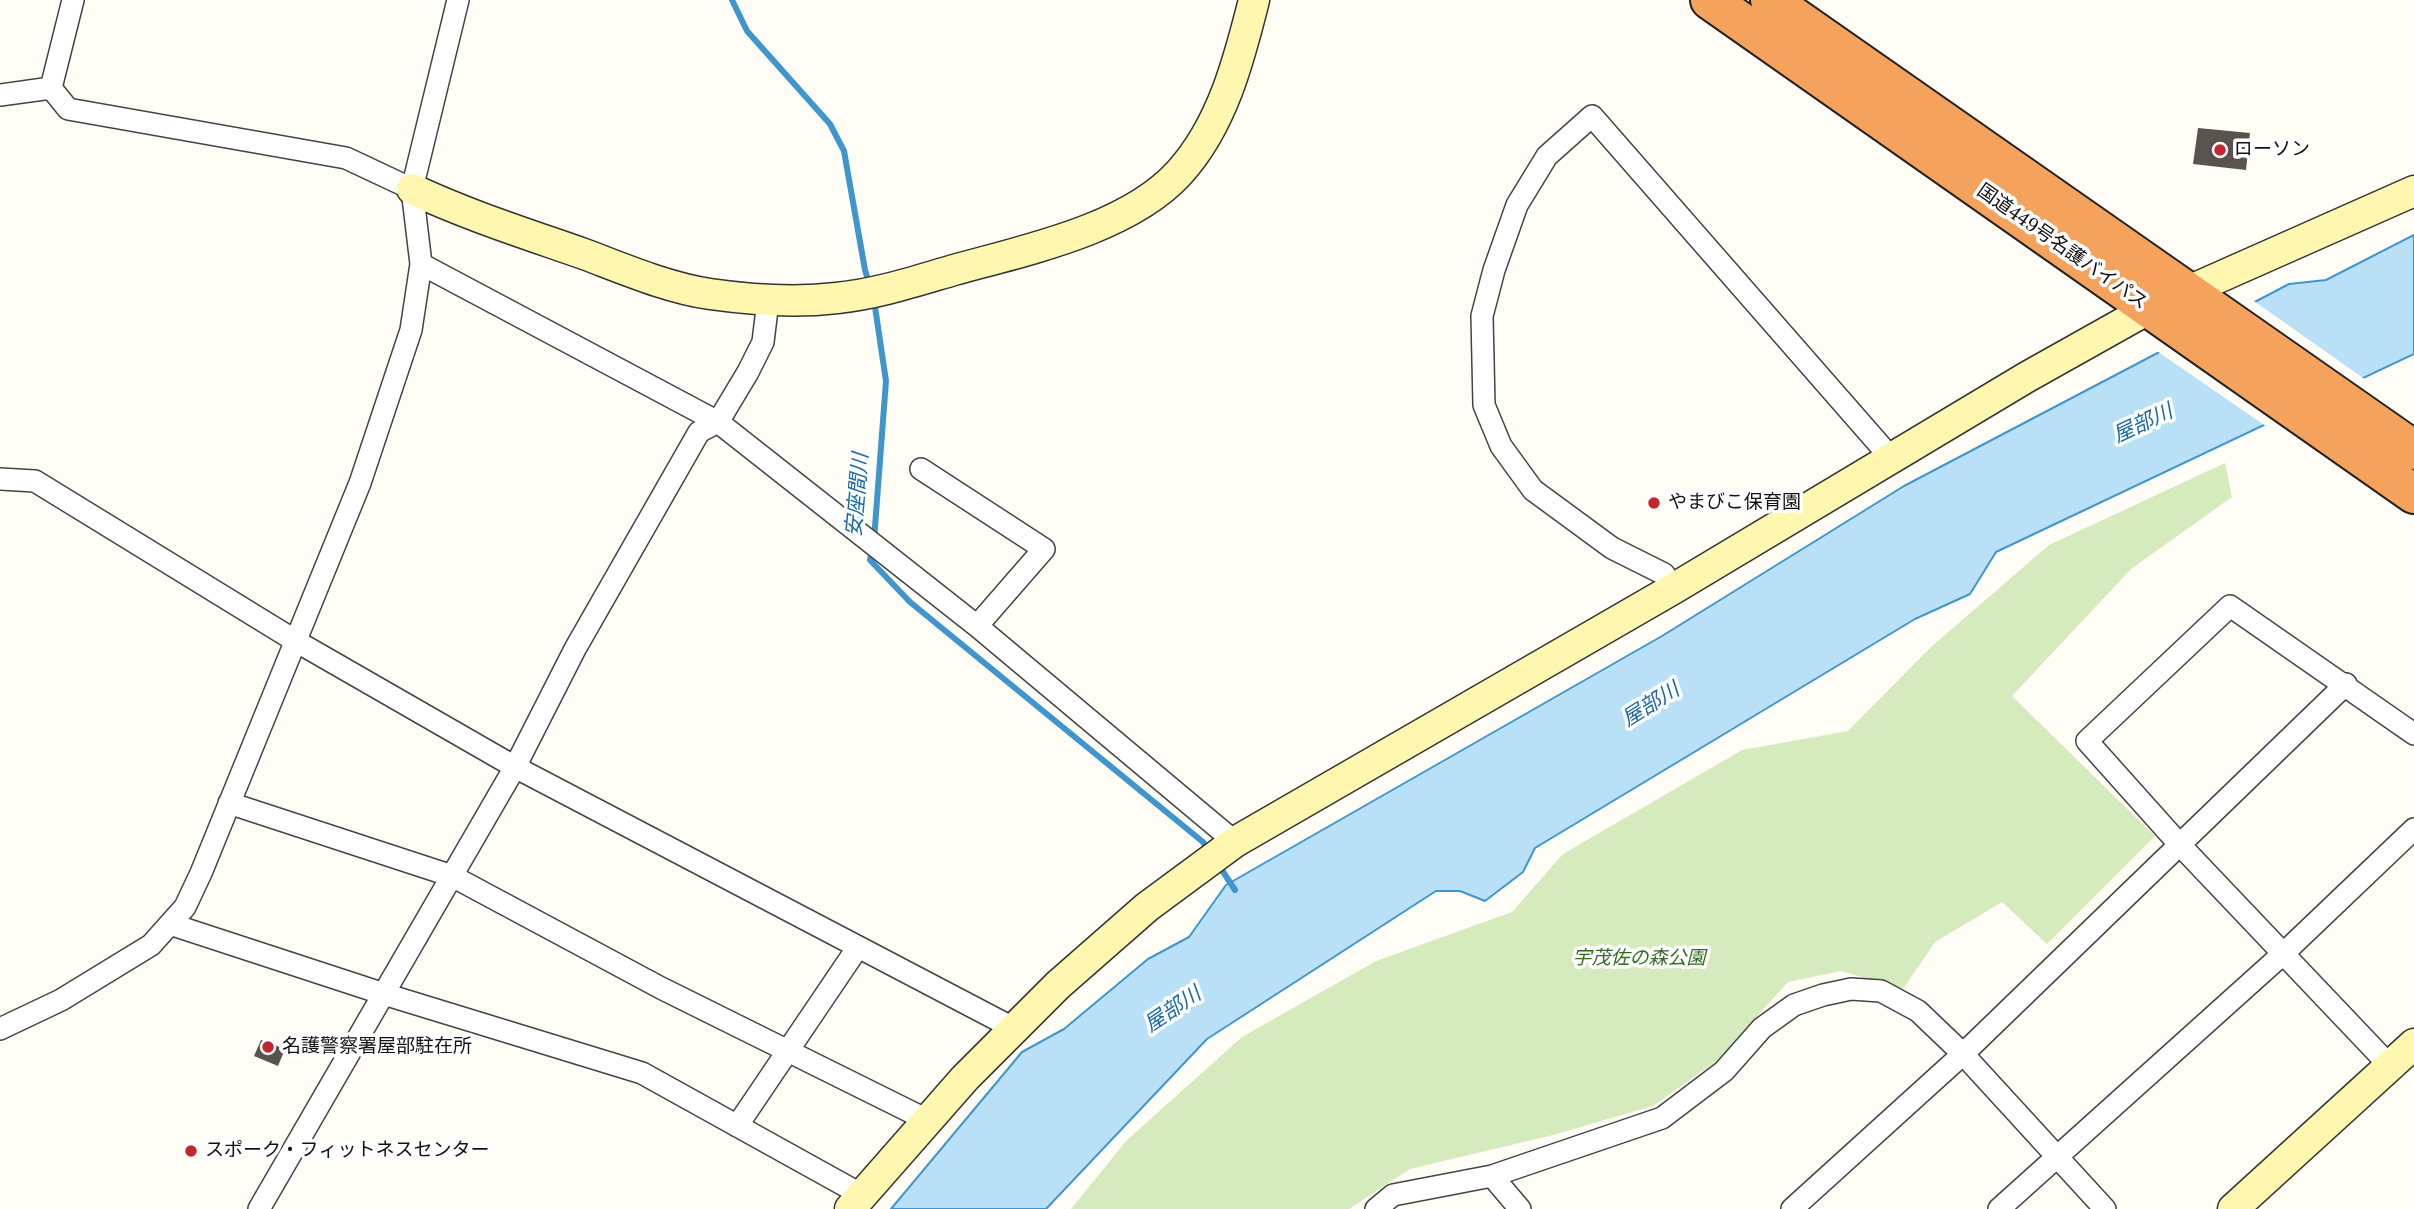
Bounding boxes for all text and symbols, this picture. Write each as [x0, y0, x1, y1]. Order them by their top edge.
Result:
place label: ローソン [2234, 139, 2310, 161]
marker: ローソン [2212, 142, 2228, 158]
street label: 国道449号名護バイパス [1972, 180, 2152, 314]
water label: 屋部川 [2109, 399, 2177, 449]
water label: 安座間川 [842, 452, 874, 538]
place label: やまびこ保育園 [1668, 492, 1801, 514]
marker: やまびこ保育園 [1646, 495, 1662, 511]
water label: 屋部川 [1618, 678, 1684, 732]
park label: 宇茂佐の森公園 [1573, 948, 1705, 970]
water label: 屋部川 [1140, 982, 1206, 1038]
place label: 名護警察署屋部駐在所 [282, 1036, 472, 1058]
marker: 名護警察署屋部駐在所 [260, 1039, 276, 1055]
place label: スポーク・フィットネスセンター [205, 1140, 490, 1162]
marker: スポーク・フィットネスセンター [183, 1143, 199, 1159]

